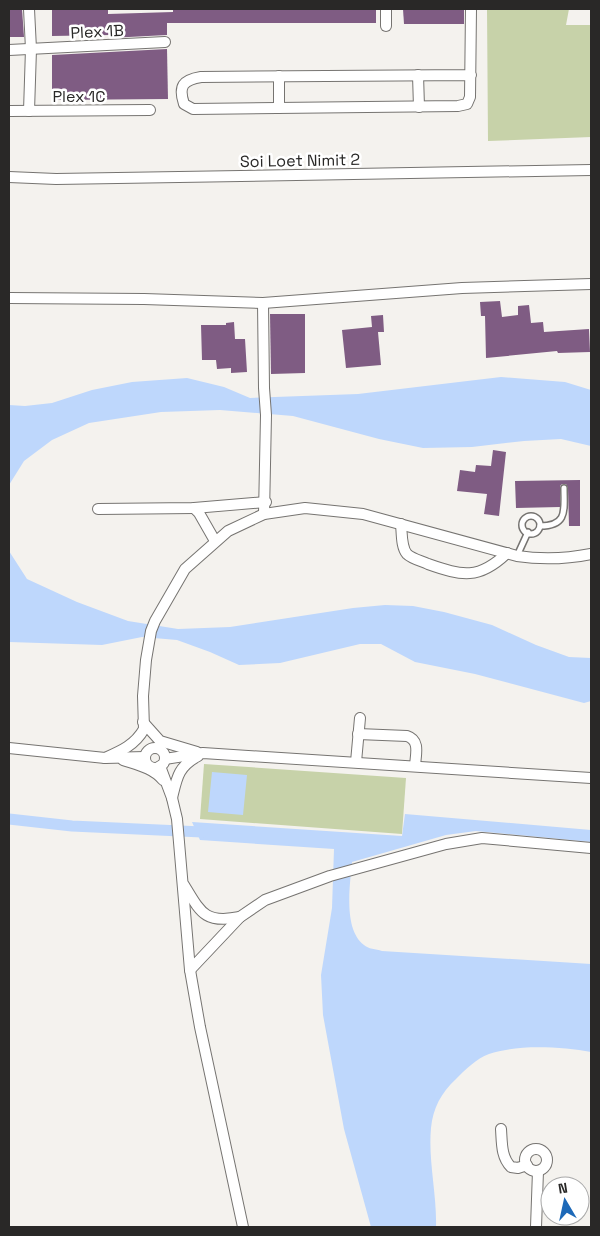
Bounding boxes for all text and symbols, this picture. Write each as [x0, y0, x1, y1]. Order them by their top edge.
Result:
street label: Plex 1B [70, 20, 124, 43]
street label: Plex 1C [52, 86, 106, 107]
street label: Soi Loet Nimit 2 [240, 149, 360, 172]
north arrow [540, 1176, 590, 1226]
text: N [557, 1179, 569, 1198]

